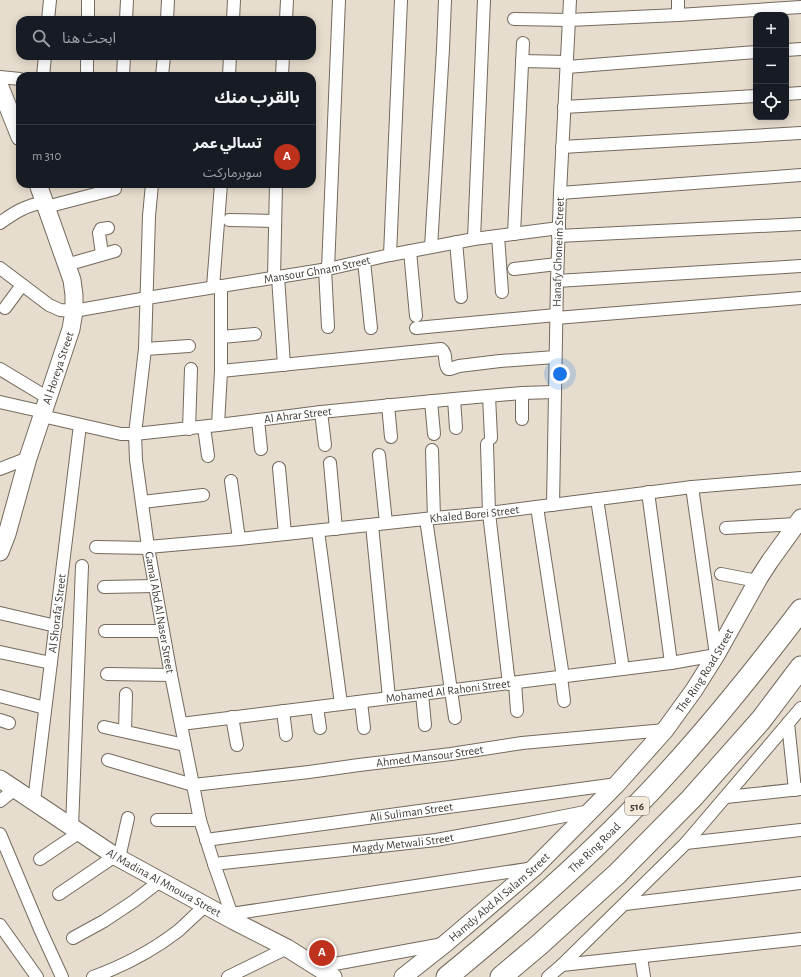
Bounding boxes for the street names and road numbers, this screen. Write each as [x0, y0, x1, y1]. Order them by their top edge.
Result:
street label: Hanafy Ghoneim Street [551, 197, 566, 307]
street label: Mansour Ghnam Street [263, 254, 371, 285]
street label: Al Horeya Street [40, 330, 76, 406]
street label: Al Ahrar Street [263, 405, 333, 425]
street label: Khaled Borei Street [429, 503, 520, 524]
street label: Gamal Abd Al Naser Street [143, 550, 177, 674]
street label: Al Shorafa' Street [46, 573, 68, 654]
street label: The Ring Road Street [673, 626, 736, 715]
street label: Mohamed Al Rahoni Street [385, 677, 511, 704]
street label: Ahmed Mansour Street [375, 743, 484, 769]
road number: 516 [625, 797, 649, 815]
street label: Ali Suliman Street [369, 800, 454, 824]
street label: The Ring Road [566, 820, 623, 875]
street label: Magdy Metwali Street [351, 831, 455, 855]
street label: Al Madina Al Mnoura Street [104, 846, 223, 919]
street label: Hamdy Abd Al Salam Street [446, 850, 552, 944]

